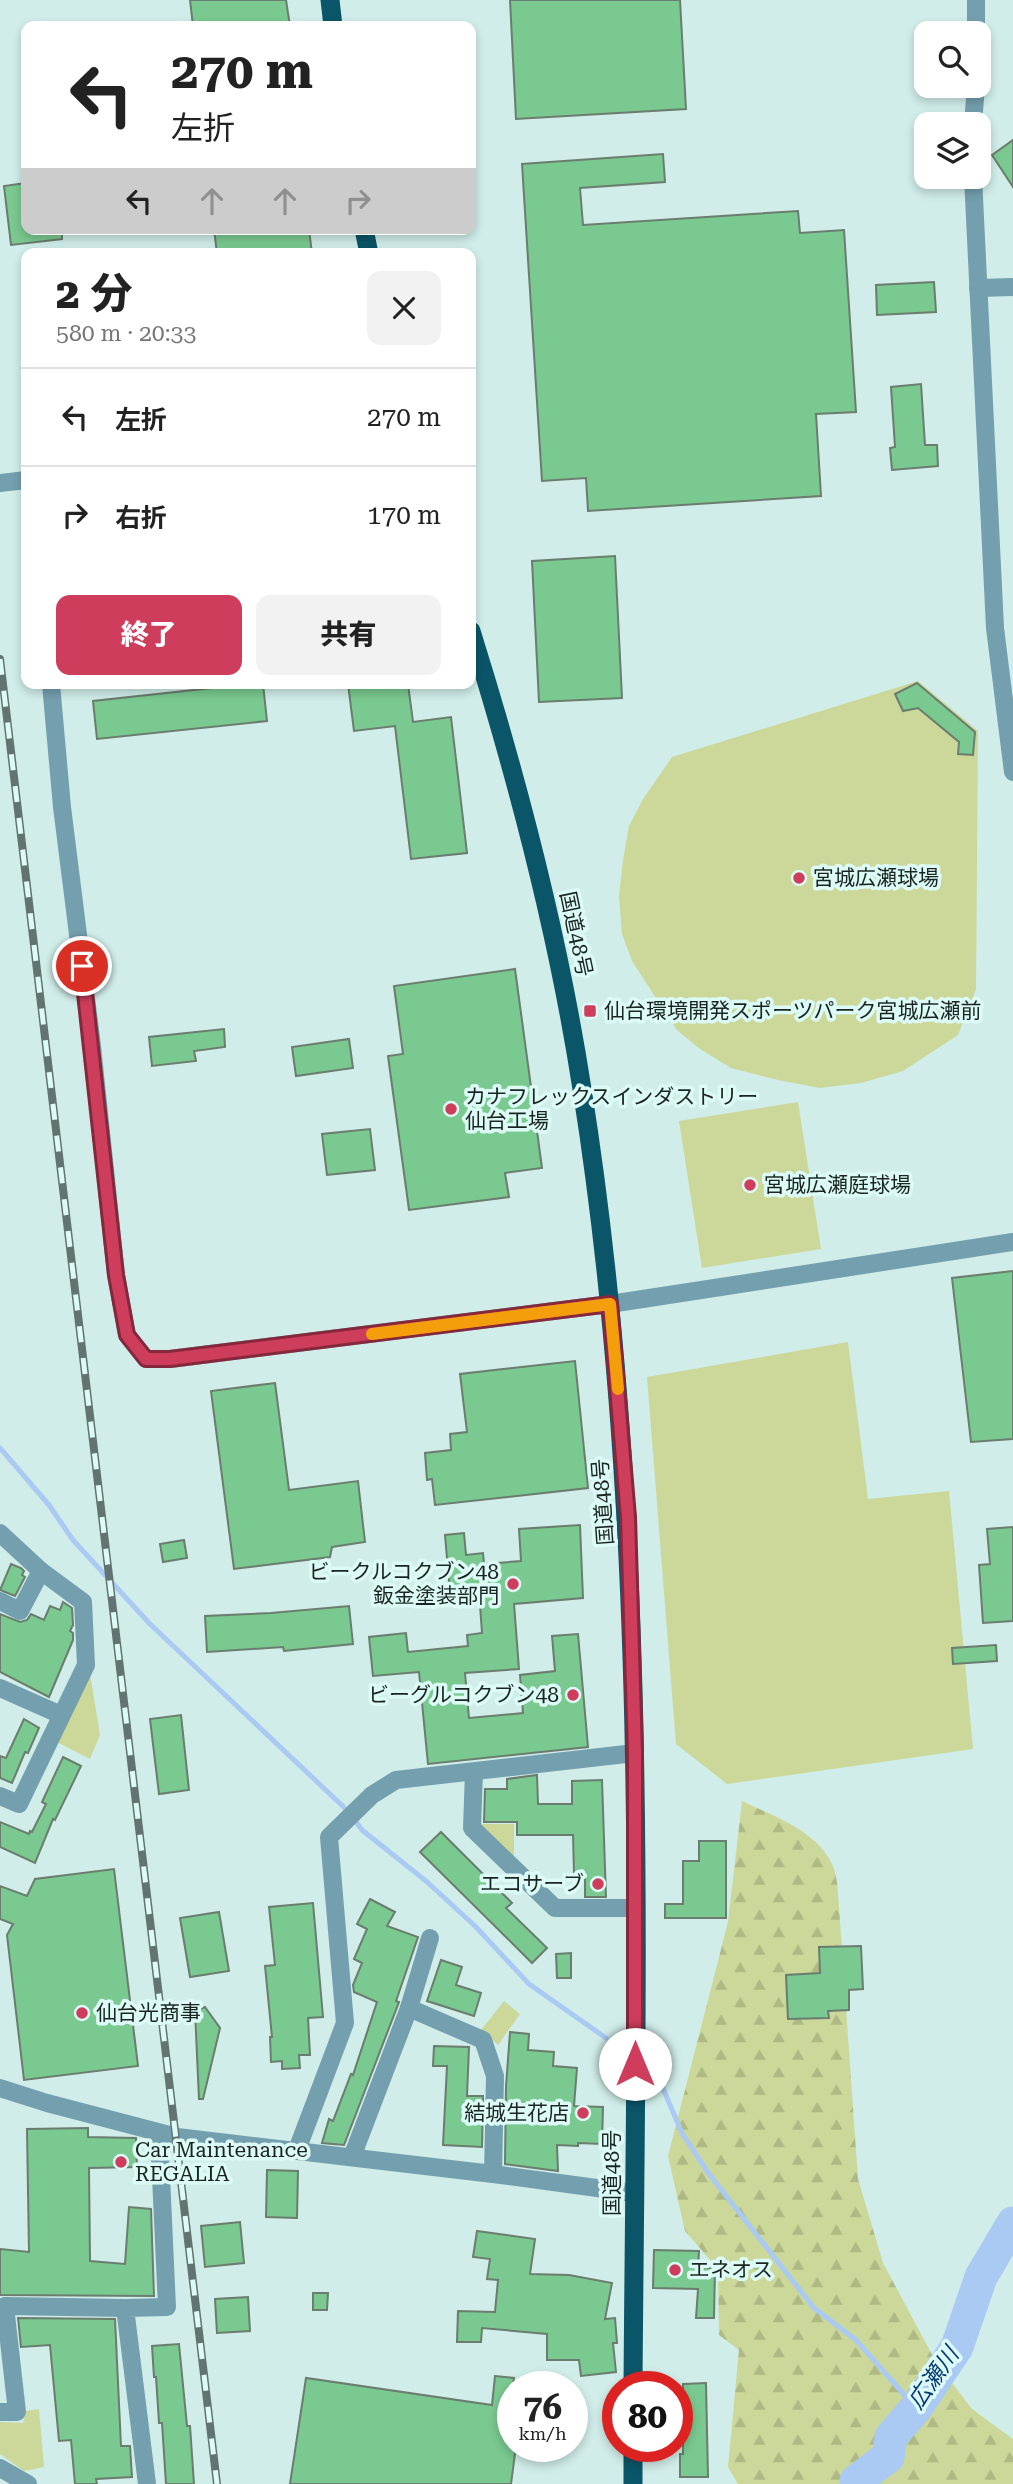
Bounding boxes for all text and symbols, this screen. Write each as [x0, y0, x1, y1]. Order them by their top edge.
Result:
map controls [914, 21, 991, 189]
button: search [914, 21, 991, 98]
text: 270 m [171, 43, 313, 100]
icon: left [56, 49, 147, 140]
text: 左折 [171, 109, 235, 147]
button: layers [914, 112, 991, 189]
icon: left [120, 182, 158, 220]
icon: ahead [193, 182, 231, 220]
icon: ahead [266, 182, 304, 220]
icon: right [339, 182, 377, 220]
text: 2 分 [56, 269, 132, 318]
button: close [367, 271, 441, 345]
text: 580 m · 20:33 [56, 320, 196, 347]
icon: left [56, 398, 94, 436]
text: 270 m [367, 402, 441, 432]
text: 左折 [115, 405, 167, 435]
icon: right [56, 496, 94, 534]
text: 170 m [367, 500, 441, 530]
text: 右折 [115, 503, 167, 533]
button: 終了 [56, 595, 242, 675]
button: 共有 [256, 595, 441, 675]
place label: 宮城広瀬球場 [813, 866, 939, 890]
marker: 宮城広瀬球場 [791, 870, 807, 886]
street label: 国道48号 [555, 889, 597, 979]
pin [52, 936, 112, 996]
icon: arrive [63, 947, 101, 985]
place label: 仙台環境開発スポーツパーク宮城広瀬前 [604, 999, 982, 1023]
marker: 仙台環境開発スポーツパーク宮城広瀬前 [582, 1003, 598, 1019]
place label: カナフレックスインダストリー 仙台工場 [465, 1085, 758, 1133]
marker: カナフレックスインダストリー 仙台工場 [443, 1101, 459, 1117]
place label: 宮城広瀬庭球場 [764, 1173, 911, 1197]
marker: 宮城広瀬庭球場 [742, 1177, 758, 1193]
street label: 国道48号 [588, 1458, 618, 1546]
place label: ビークルコクブン48 鈑金塗装部門 [309, 1560, 499, 1608]
marker: ビークルコクブン48 鈑金塗装部門 [505, 1576, 521, 1592]
place label: ビーグルコクブン48 [368, 1683, 559, 1707]
marker: ビーグルコクブン48 [565, 1687, 581, 1703]
place label: エコサーブ [480, 1872, 584, 1896]
marker: エコサーブ [590, 1876, 606, 1892]
place label: 仙台光商事 [96, 2001, 201, 2025]
marker: 仙台光商事 [74, 2005, 90, 2021]
position arrow [598, 2027, 672, 2101]
place label: 結城生花店 [464, 2101, 569, 2125]
marker: 結城生花店 [575, 2105, 591, 2121]
street label: 国道48号 [600, 2130, 624, 2216]
place label: Car Maintenance REGALIA [135, 2138, 308, 2186]
marker: Car Maintenance REGALIA [113, 2154, 129, 2170]
place label: エネオス [689, 2258, 773, 2282]
marker: エネオス [667, 2262, 683, 2278]
water label: 広瀬川 [903, 2340, 966, 2414]
speed limit sign: 80 [602, 2371, 693, 2462]
text: 76 [523, 2387, 562, 2428]
text: km/h [518, 2423, 567, 2444]

